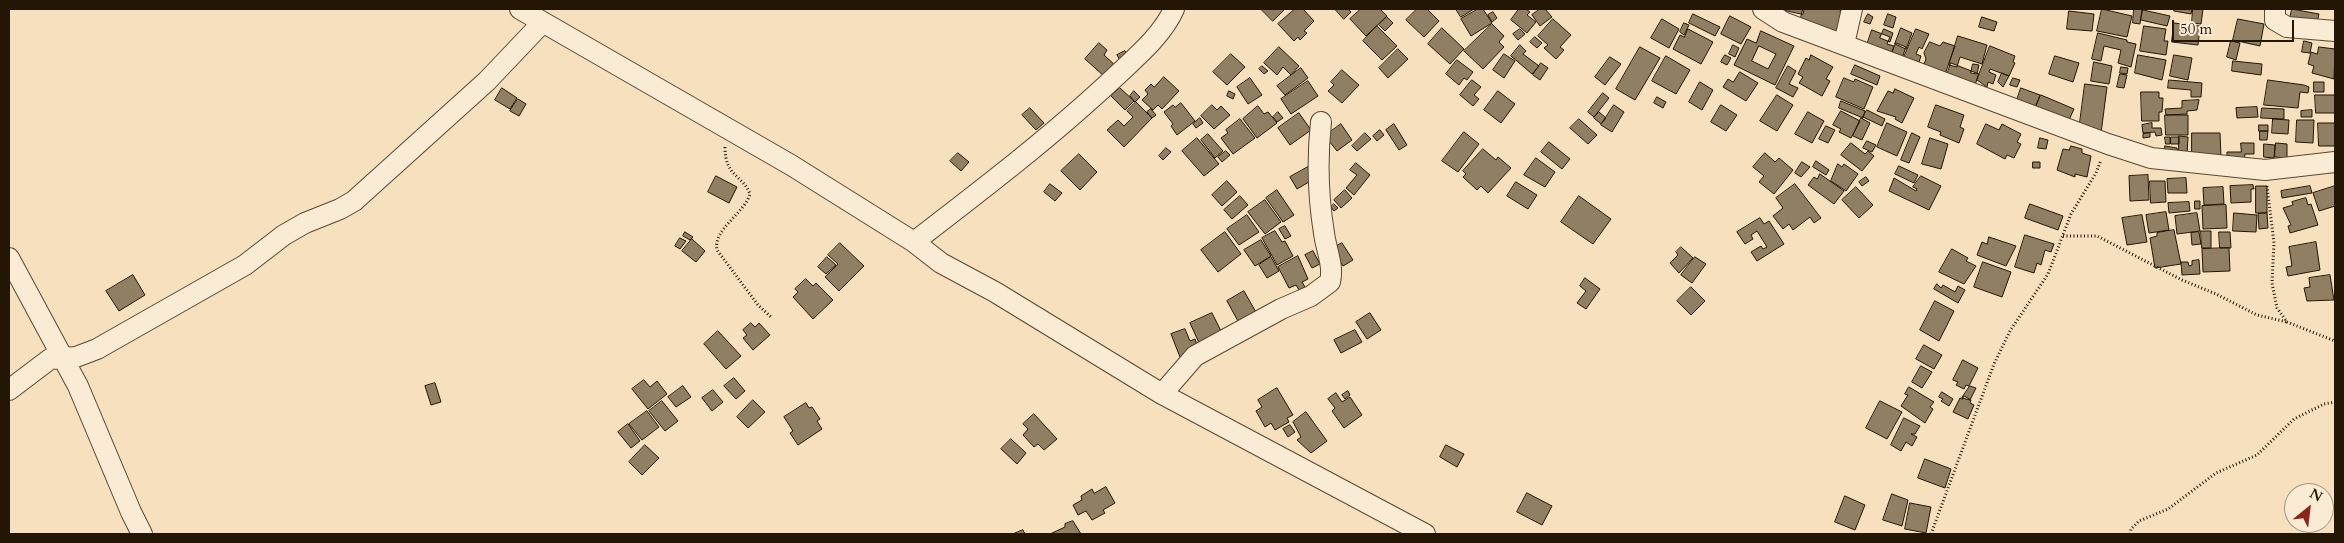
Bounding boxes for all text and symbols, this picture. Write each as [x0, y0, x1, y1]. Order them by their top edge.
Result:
scale bar [2174, 10, 2296, 42]
text: 50 m [2180, 19, 2212, 39]
north arrow [2284, 483, 2334, 533]
text: N [2306, 484, 2326, 507]

